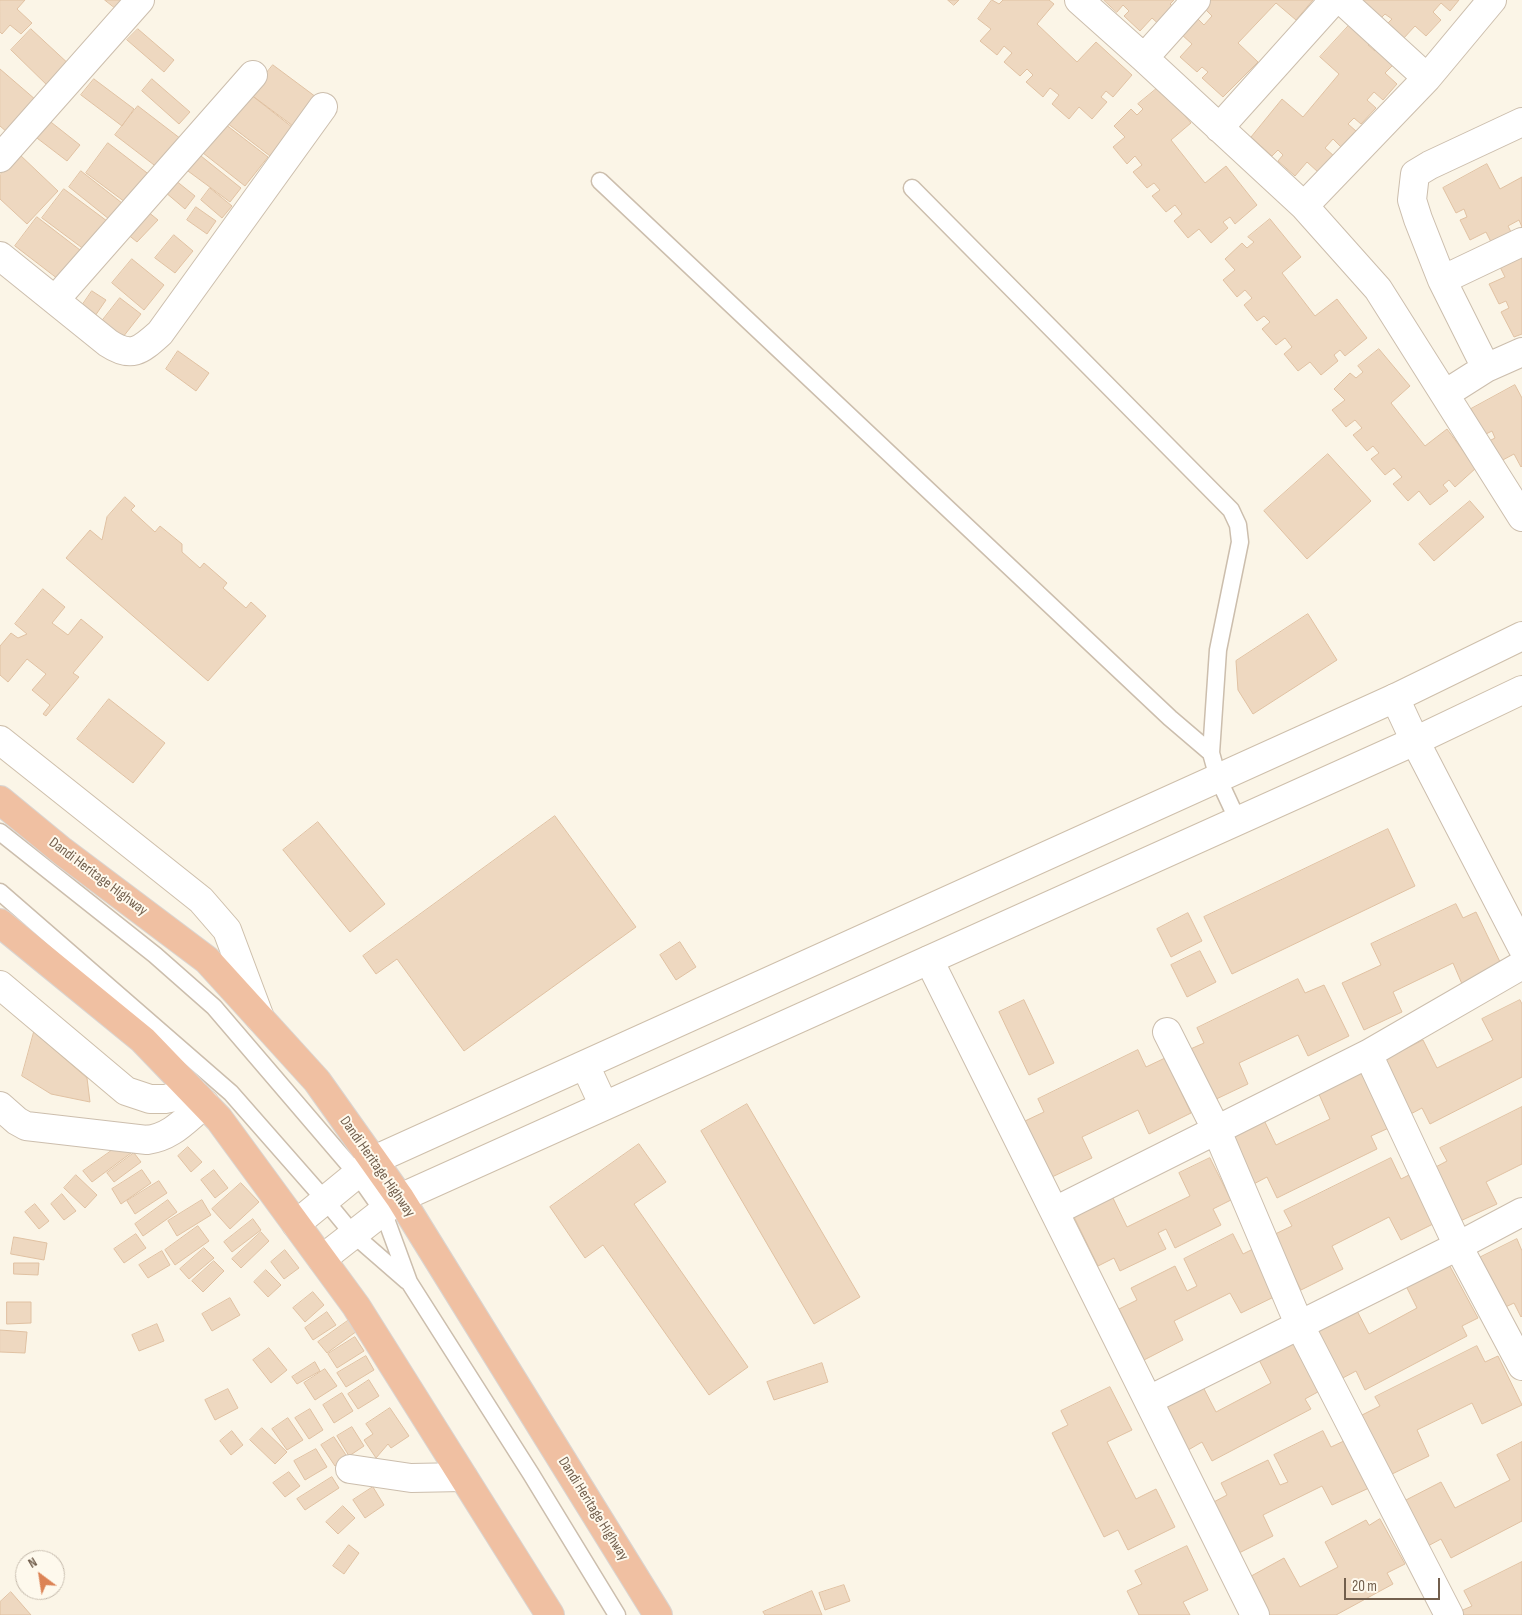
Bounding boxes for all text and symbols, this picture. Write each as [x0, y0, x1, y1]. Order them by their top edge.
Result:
street label: Dandi Heritage Highway [45, 834, 151, 920]
street label: Dandi Heritage Highway [336, 1113, 418, 1221]
street label: Dandi Heritage Highway [554, 1454, 632, 1564]
north arrow [15, 1550, 65, 1600]
text: N [25, 1553, 40, 1572]
scale bar [1347, 1568, 1443, 1600]
text: 20 m [1352, 1577, 1377, 1596]

